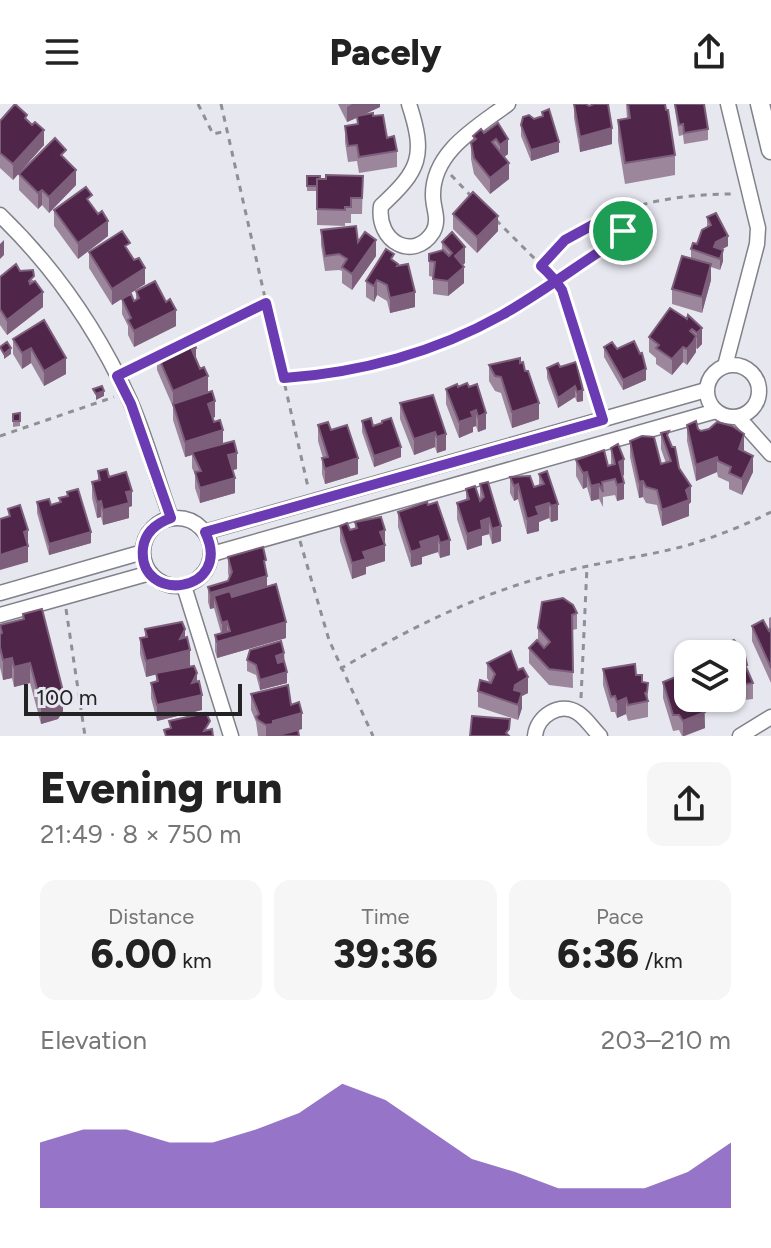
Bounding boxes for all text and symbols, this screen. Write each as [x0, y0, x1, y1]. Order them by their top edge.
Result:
icon: menu [40, 30, 84, 74]
icon: share [687, 30, 731, 74]
text: Pacely [330, 31, 441, 74]
pin [589, 197, 657, 265]
icon: arrive [601, 209, 645, 253]
map controls [674, 640, 746, 712]
button: layers [674, 640, 746, 712]
scale bar [24, 680, 242, 716]
text: 100 m [36, 684, 97, 711]
text: Evening run [40, 761, 282, 814]
button: share [647, 762, 731, 846]
text: 21:49 · 8 × 750 m [40, 818, 241, 850]
text: Distance [108, 903, 194, 930]
text: Time [362, 903, 409, 930]
text: Pace [596, 903, 644, 930]
text: 6.00 [91, 930, 177, 978]
text: 39:36 [333, 930, 438, 978]
text: 6:36 [557, 930, 639, 978]
text: km [177, 947, 212, 974]
text: /km [639, 947, 683, 974]
text: Elevation [40, 1024, 147, 1056]
text: 203–210 m [601, 1024, 731, 1056]

